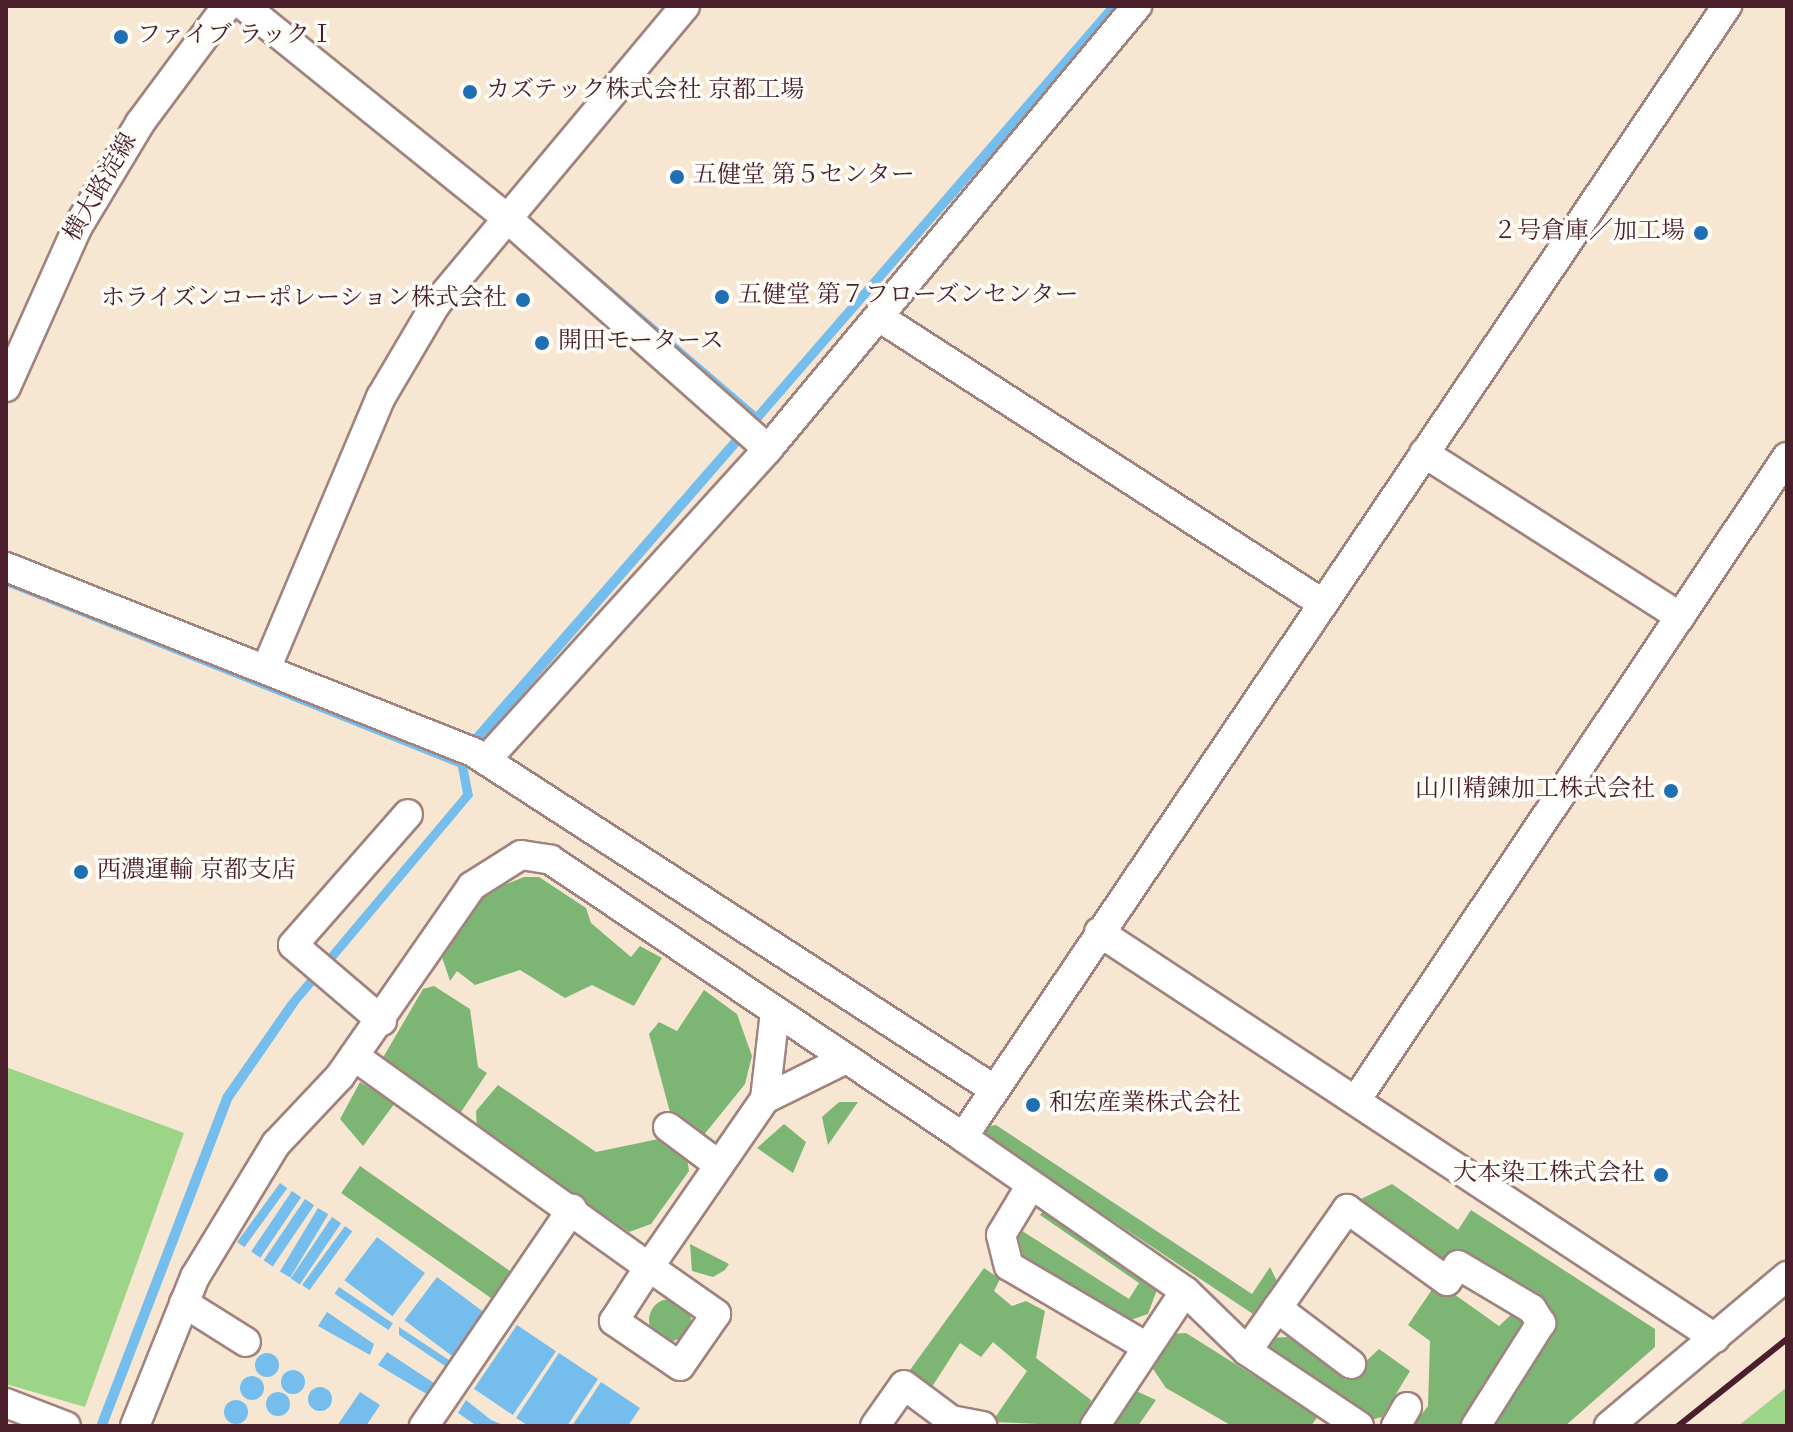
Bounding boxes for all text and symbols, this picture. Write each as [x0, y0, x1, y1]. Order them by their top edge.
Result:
place label: ファイブ ラックⅠ [137, 23, 336, 51]
marker: ファイブ ラックⅠ [112, 28, 130, 46]
place label: カズテック株式会社 京都工場 [486, 78, 805, 106]
marker: カズテック株式会社 京都工場 [461, 83, 479, 101]
street label: 横大路淀線 [60, 129, 144, 247]
place label: 五健堂 第５センター [693, 163, 916, 191]
marker: 五健堂 第５センター [668, 168, 686, 186]
place label: ２号倉庫／加工場 [1493, 219, 1685, 247]
marker: ２号倉庫／加工場 [1692, 224, 1710, 242]
place label: 五健堂 第７フローズンセンター [738, 283, 1081, 311]
place label: ホライズンコーポレーション株式会社 [99, 286, 507, 314]
marker: 五健堂 第７フローズンセンター [713, 288, 731, 306]
marker: ホライズンコーポレーション株式会社 [514, 291, 532, 309]
place label: 開田モータース [558, 329, 725, 357]
marker: 開田モータース [533, 334, 551, 352]
place label: 山川精錬加工株式会社 [1415, 777, 1655, 805]
marker: 山川精錬加工株式会社 [1662, 782, 1680, 800]
place label: 西濃運輸 京都支店 [97, 858, 296, 886]
marker: 西濃運輸 京都支店 [72, 863, 90, 881]
place label: 和宏産業株式会社 [1049, 1091, 1241, 1119]
marker: 和宏産業株式会社 [1024, 1096, 1042, 1114]
place label: 大本染工株式会社 [1453, 1161, 1645, 1189]
marker: 大本染工株式会社 [1652, 1166, 1670, 1184]

